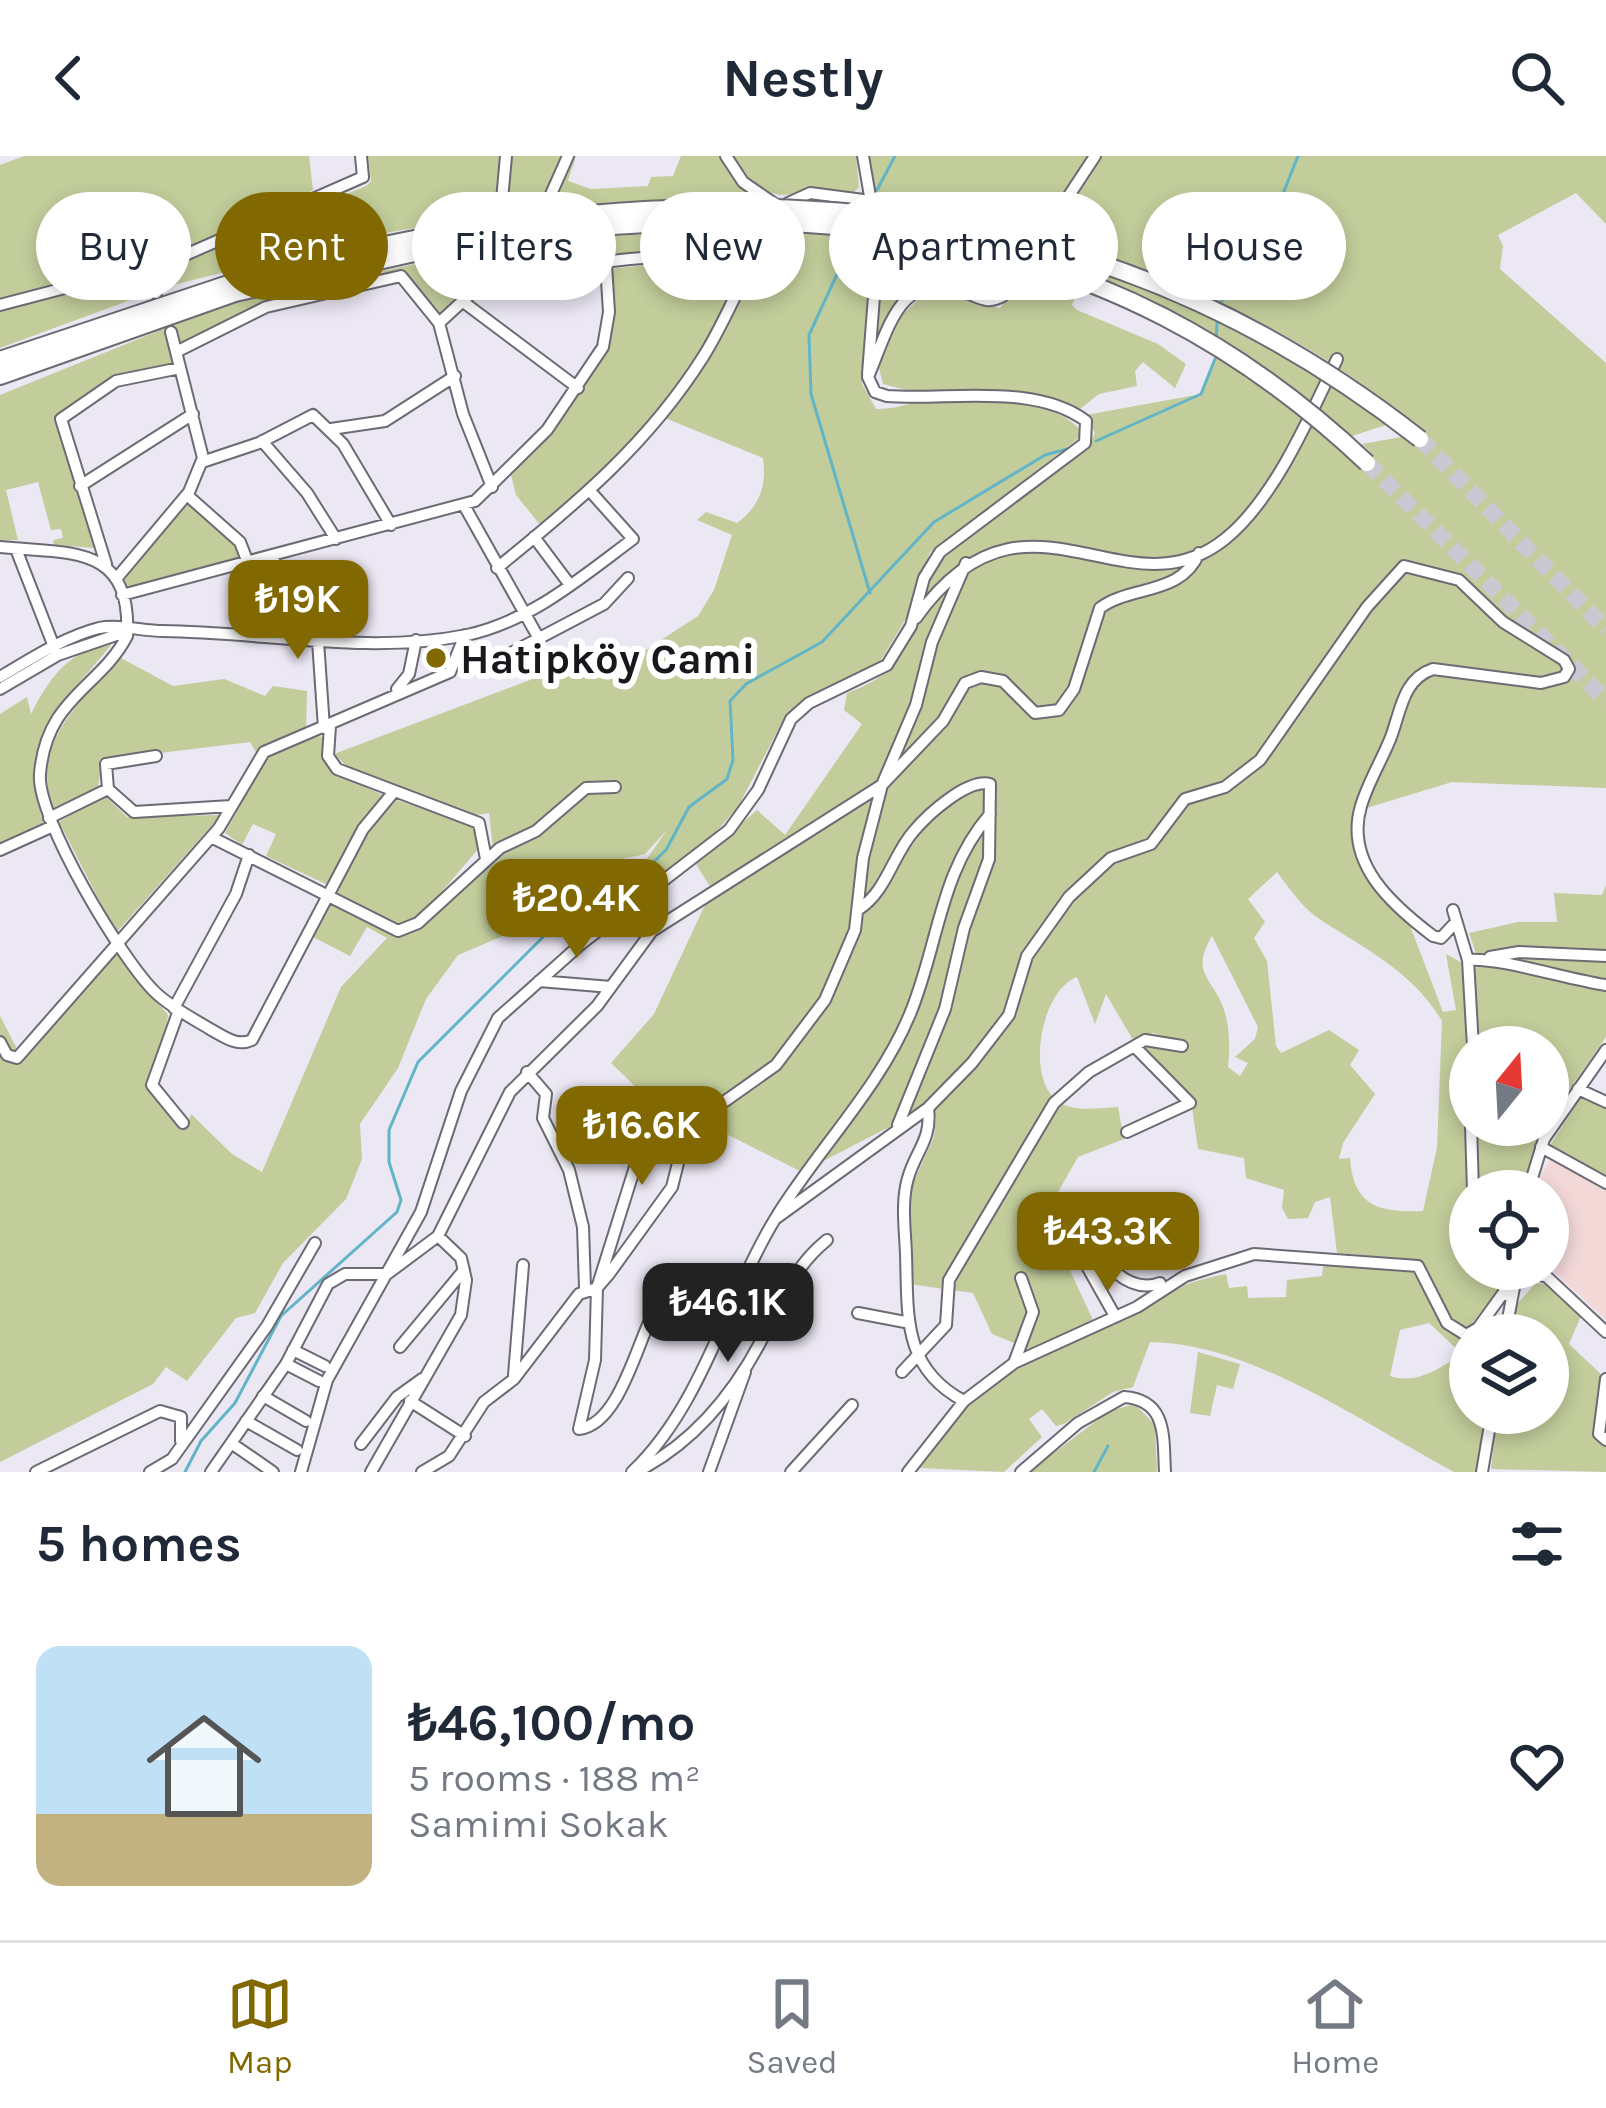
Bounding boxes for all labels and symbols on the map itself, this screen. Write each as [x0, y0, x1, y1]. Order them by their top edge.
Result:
pin: ₺19K [227, 560, 369, 662]
place label: Hatipköy Cami [460, 634, 755, 684]
marker: Hatipköy Cami [423, 645, 449, 671]
pin: ₺20.4K [479, 859, 675, 961]
north arrow [1449, 1026, 1569, 1146]
pin: ₺16.6K [544, 1086, 740, 1188]
pin: ₺43.3K [1010, 1192, 1206, 1294]
pin: ₺46.1K [630, 1263, 826, 1365]

